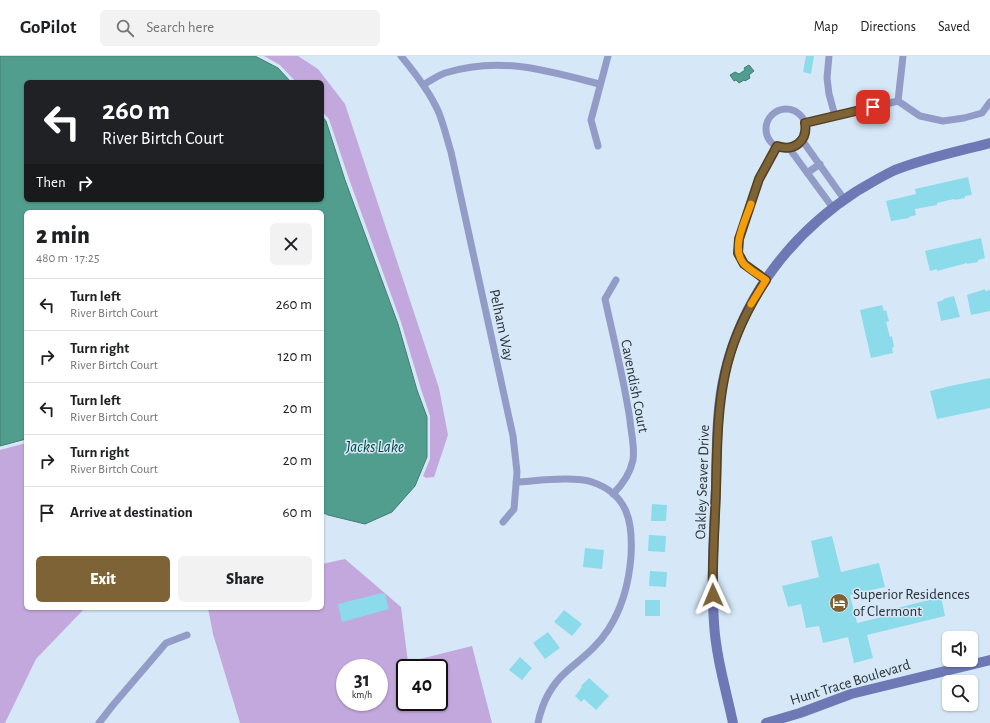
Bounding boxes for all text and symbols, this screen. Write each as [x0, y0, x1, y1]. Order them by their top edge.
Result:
search box [100, 10, 380, 46]
icon: search [114, 17, 136, 39]
text: GoPilot [20, 18, 76, 37]
text: Search here [146, 20, 214, 35]
text: Map [814, 20, 838, 34]
text: Directions [860, 20, 916, 34]
text: Saved [938, 20, 970, 34]
pin [856, 90, 890, 124]
icon: left [36, 96, 88, 148]
icon: arrive [862, 96, 884, 118]
text: 260 m [102, 97, 170, 125]
text: River Birtch Court [102, 130, 224, 148]
icon: right [74, 172, 96, 194]
text: Then [36, 175, 66, 190]
button: close [270, 223, 312, 265]
text: 2 min [36, 224, 90, 248]
text: 480 m · 17:25 [36, 252, 99, 265]
street label: Pelham Way [487, 288, 517, 363]
text: Turn left [70, 289, 121, 304]
icon: left [36, 294, 58, 316]
text: 260 m [276, 297, 312, 312]
text: River Birtch Court [70, 307, 158, 320]
street label: Cavendish Court [618, 338, 651, 434]
text: Turn right [70, 341, 129, 356]
icon: right [36, 346, 58, 368]
text: 120 m [278, 349, 312, 364]
text: River Birtch Court [70, 359, 158, 372]
text: Turn left [70, 393, 121, 408]
icon: left [36, 398, 58, 420]
text: 20 m [283, 401, 312, 416]
text: River Birtch Court [70, 411, 158, 424]
street label: Oakley Seaver Drive [693, 424, 712, 540]
water label: Jacks Lake [345, 439, 404, 455]
text: Turn right [70, 445, 129, 460]
icon: right [36, 450, 58, 472]
text: 20 m [283, 453, 312, 468]
text: River Birtch Court [70, 463, 158, 476]
icon: arrive [36, 502, 58, 524]
text: Arrive at destination [70, 505, 193, 520]
text: 60 m [283, 505, 312, 520]
button: Exit [36, 556, 170, 602]
button: Share [178, 556, 312, 602]
position arrow [692, 574, 734, 616]
place label: Superior Residences of Clermont [853, 587, 970, 619]
hotel icon: Superior Residences of Clermont [828, 592, 850, 614]
map controls [942, 631, 978, 711]
button: sound [942, 631, 978, 667]
street label: Hunt Trace Boulevard [788, 657, 912, 708]
speed limit sign: 40 [396, 659, 448, 711]
text: 31 [354, 670, 370, 690]
button: search [942, 675, 978, 711]
text: km/h [352, 690, 372, 700]

